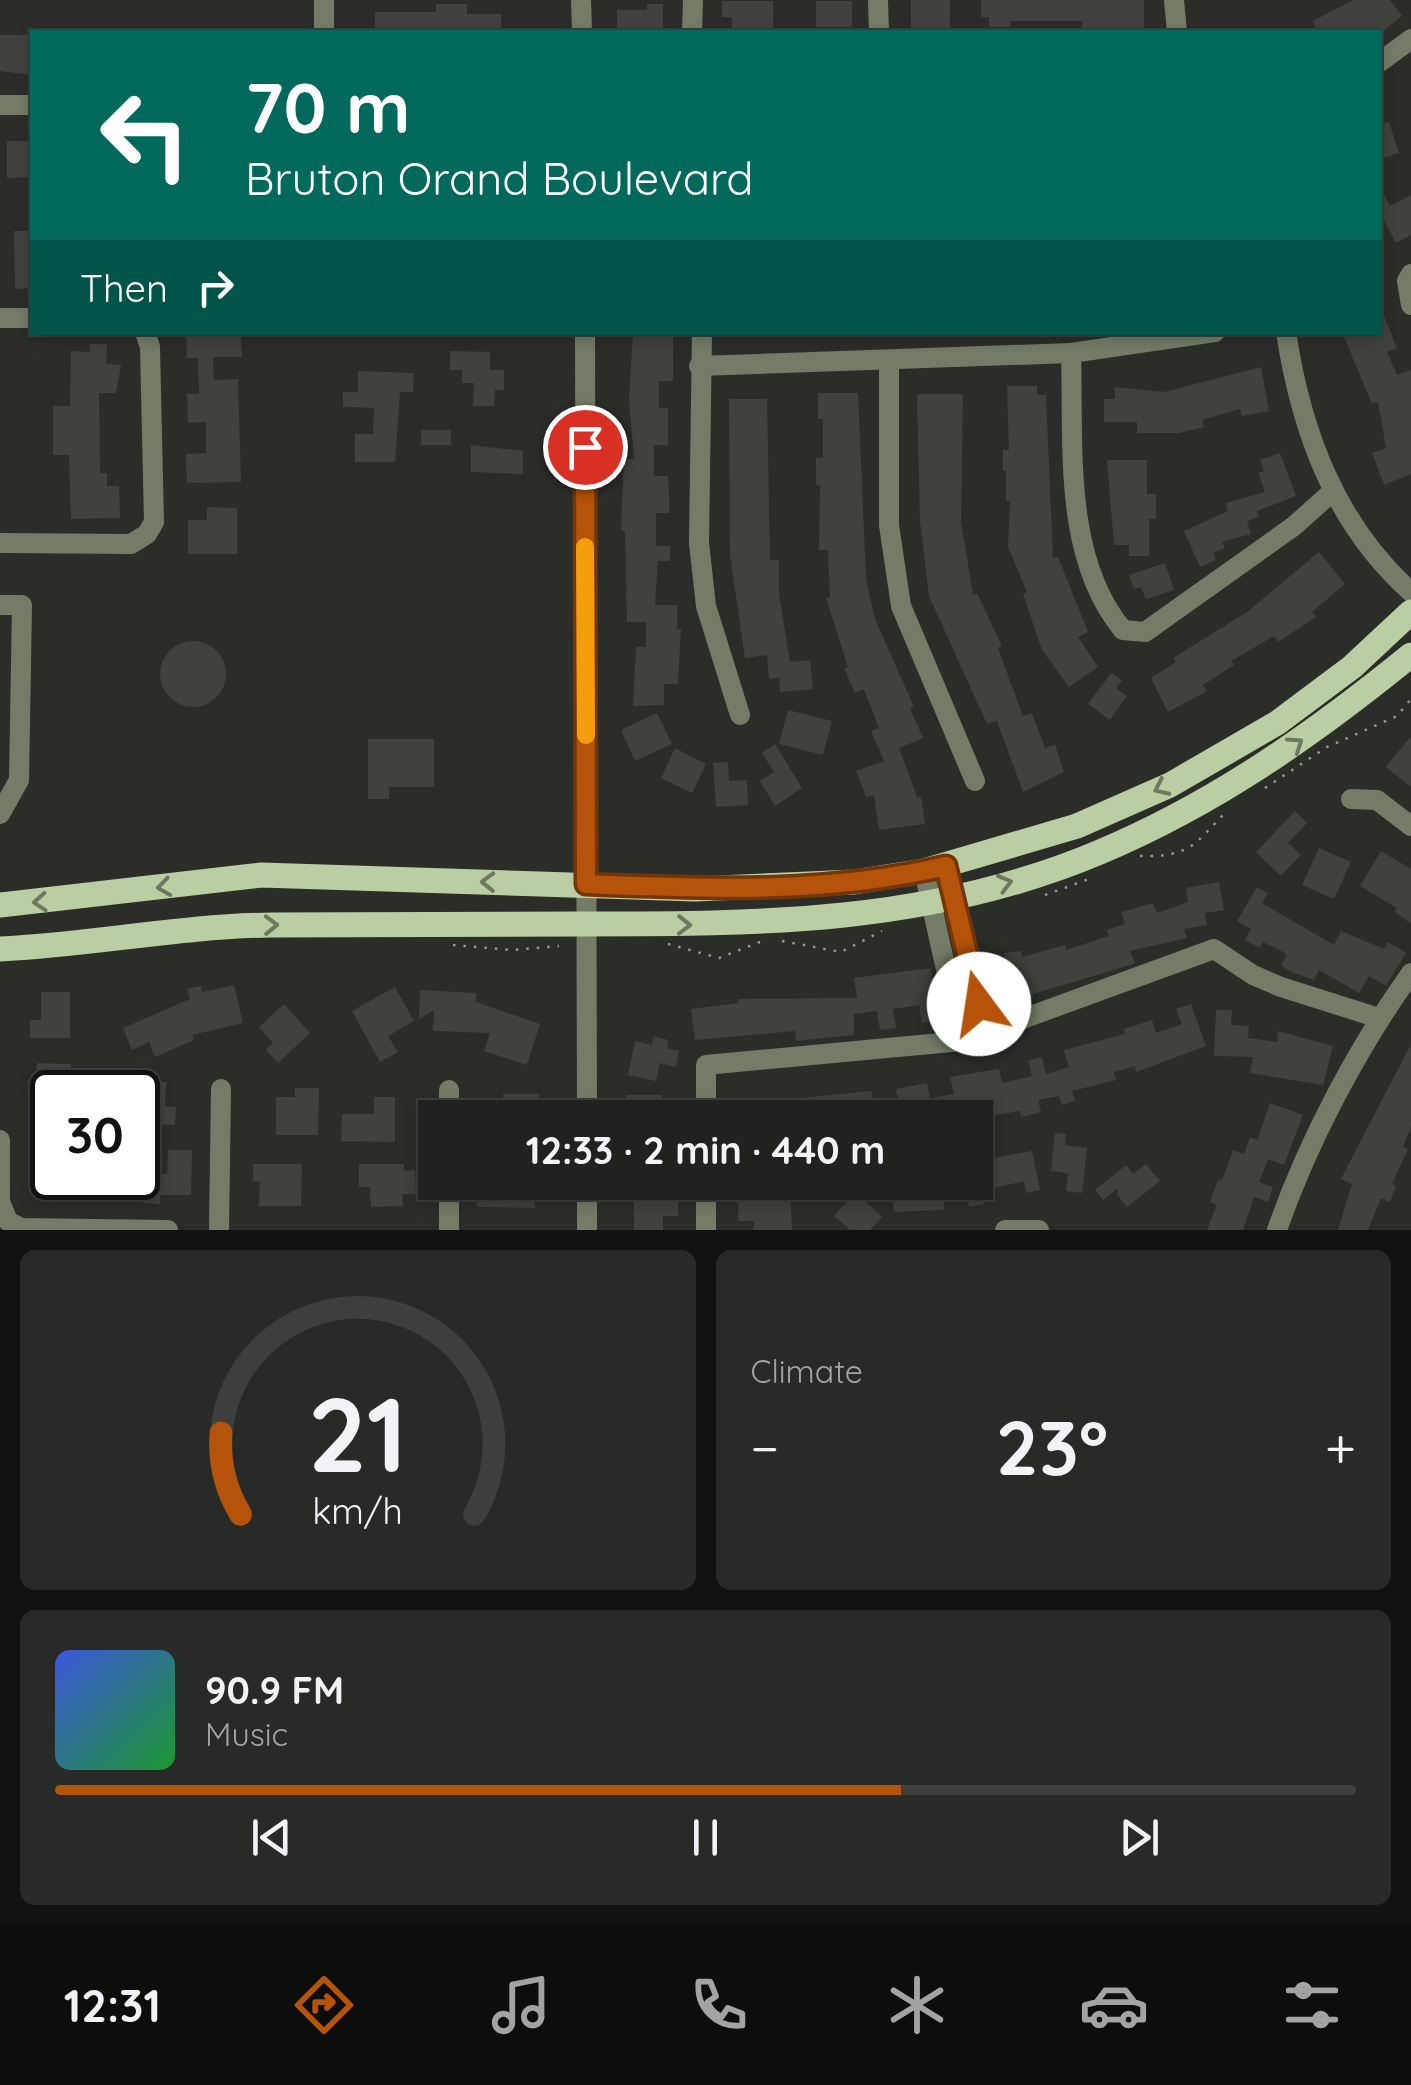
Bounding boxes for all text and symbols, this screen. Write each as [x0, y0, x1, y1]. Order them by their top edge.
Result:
text: 70 m [245, 63, 411, 151]
icon: left [80, 70, 210, 200]
text: Bruton Orand Boulevard [245, 150, 754, 206]
icon: right [188, 260, 243, 315]
text: Then [80, 264, 168, 312]
pin [543, 405, 628, 490]
icon: arrive [558, 420, 613, 475]
one-way arrow [1286, 738, 1304, 757]
one-way arrow [1153, 776, 1171, 796]
one-way arrow [480, 872, 496, 893]
one-way arrow [996, 874, 1013, 895]
one-way arrow [156, 876, 173, 897]
one-way arrow [31, 890, 47, 912]
one-way arrow [676, 914, 692, 936]
one-way arrow [264, 915, 280, 936]
position arrow [927, 952, 1031, 1056]
speed limit sign: 30 [30, 1070, 160, 1200]
text: 12:33 · 2 min · 440 m [526, 1126, 885, 1174]
text: Climate [751, 1351, 863, 1391]
text: 21 [308, 1368, 408, 1498]
text: 23° [996, 1400, 1108, 1494]
text: − [751, 1413, 779, 1482]
text: + [1325, 1413, 1356, 1482]
text: km/h [312, 1488, 403, 1533]
text: 90.9 FM [205, 1666, 344, 1714]
text: Music [205, 1714, 288, 1754]
icon: previous [244, 1810, 299, 1865]
icon: pause [678, 1810, 733, 1865]
icon: next [1112, 1810, 1167, 1865]
icon: directions [289, 1970, 359, 2040]
icon: music [486, 1970, 556, 2040]
icon: phone [684, 1970, 754, 2040]
icon: climate [882, 1970, 952, 2040]
icon: car [1079, 1970, 1149, 2040]
icon: filters [1277, 1970, 1347, 2040]
text: 12:31 [64, 1977, 161, 2033]

